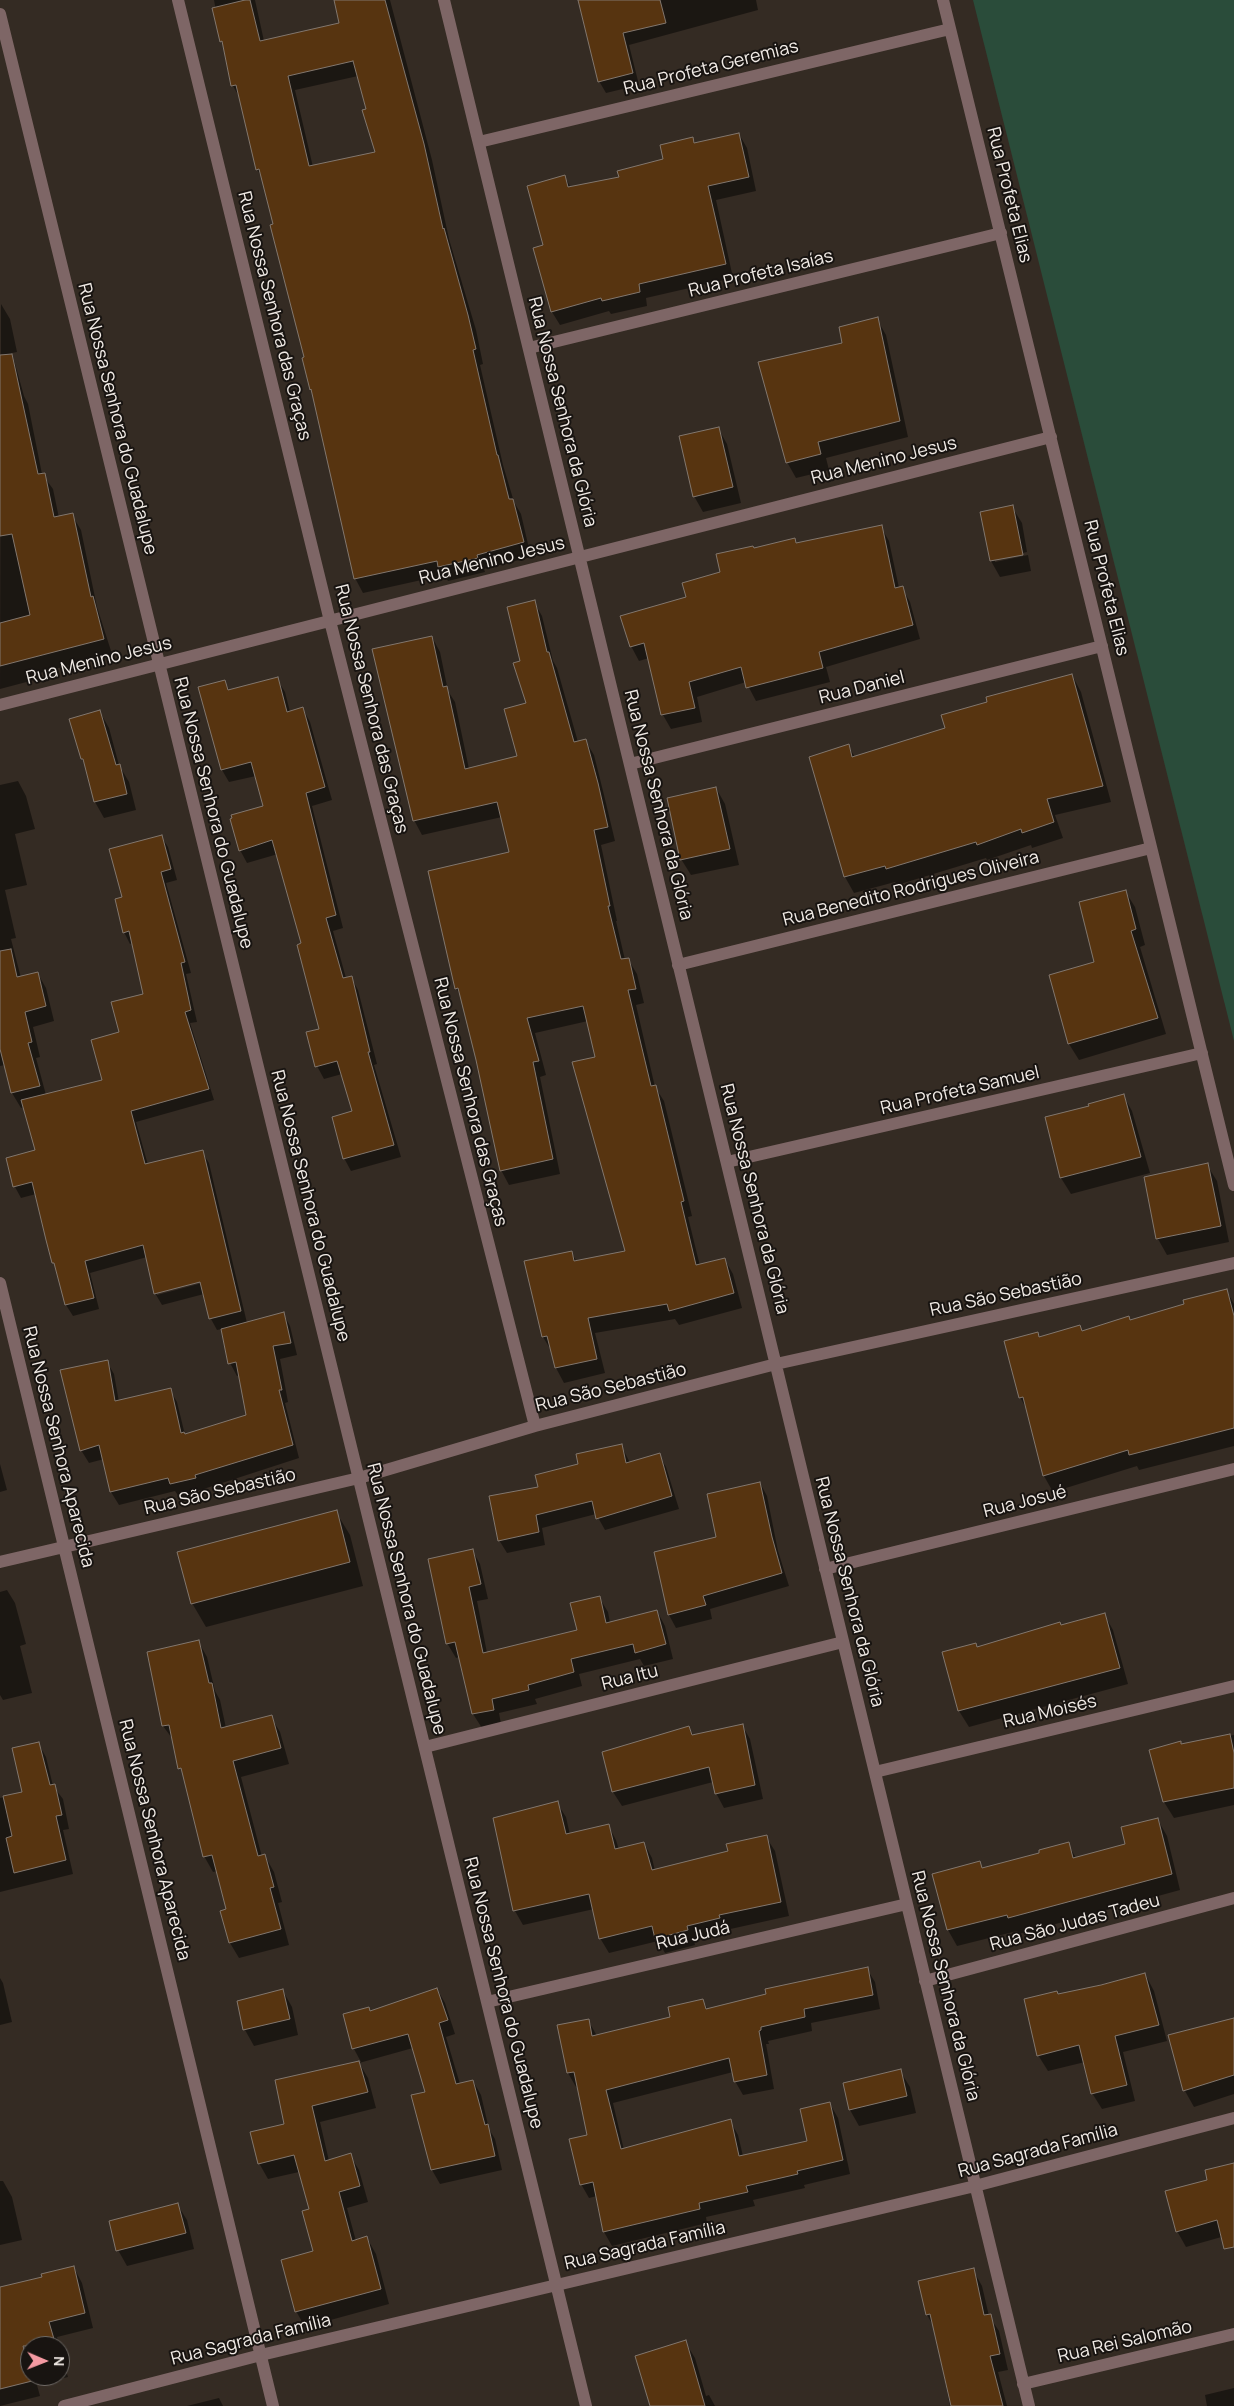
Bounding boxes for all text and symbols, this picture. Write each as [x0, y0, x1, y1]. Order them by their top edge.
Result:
street label: Rua Profeta Geremias [621, 36, 801, 100]
street label: Rua Profeta Elias [982, 125, 1036, 265]
street label: Rua Nossa Senhora das Graças [233, 189, 315, 443]
street label: Rua Profeta Isaías [687, 246, 835, 302]
street label: Rua Nossa Senhora do Guadalupe [73, 281, 161, 557]
street label: Rua Nossa Senhora da Glória [523, 295, 601, 529]
street label: Rua Menino Jesus [809, 432, 959, 490]
street label: Rua Profeta Elias [1079, 518, 1133, 658]
street label: Rua Menino Jesus [417, 532, 567, 590]
street label: Rua Nossa Senhora das Graças [330, 582, 412, 836]
street label: Rua Menino Jesus [24, 632, 174, 690]
street label: Rua Daniel [817, 667, 907, 709]
street label: Rua Nossa Senhora do Guadalupe [169, 675, 257, 951]
street label: Rua Nossa Senhora da Glória [619, 688, 697, 922]
street label: Rua Benedito Rodrigues Oliveira [781, 847, 1041, 931]
street label: Rua Nossa Senhora das Graças [429, 975, 511, 1229]
street label: Rua Profeta Samuel [878, 1062, 1042, 1120]
street label: Rua Nossa Senhora do Guadalupe [266, 1068, 354, 1344]
street label: Rua Nossa Senhora da Glória [715, 1082, 793, 1316]
street label: Rua São Sebastião [928, 1268, 1084, 1322]
street label: Rua Nossa Senhora Aparecida [18, 1324, 98, 1570]
street label: Rua São Sebastião [533, 1359, 689, 1417]
street label: Rua Nossa Senhora do Guadalupe [362, 1461, 450, 1737]
street label: Rua São Sebastião [142, 1464, 298, 1520]
street label: Rua Nossa Senhora da Glória [810, 1475, 888, 1709]
street label: Rua Josué [981, 1481, 1069, 1523]
street label: Rua Itu [599, 1661, 661, 1695]
street label: Rua Moisés [1001, 1691, 1099, 1733]
street label: Rua Nossa Senhora Aparecida [114, 1717, 194, 1963]
street label: Rua Nossa Senhora do Guadalupe [459, 1855, 547, 2131]
street label: Rua Nossa Senhora da Glória [906, 1869, 984, 2103]
street label: Rua São Judas Tadeu [988, 1890, 1162, 1956]
street label: Rua Judá [654, 1917, 732, 1955]
street label: Rua Sagrada Família [956, 2119, 1120, 2183]
street label: Rua Sagrada Família [562, 2217, 728, 2275]
street label: Rua Sagrada Família [169, 2310, 333, 2370]
street label: Rua Rei Salomão [1056, 2316, 1194, 2368]
north arrow [20, 2336, 70, 2386]
text: N [50, 2356, 69, 2366]

